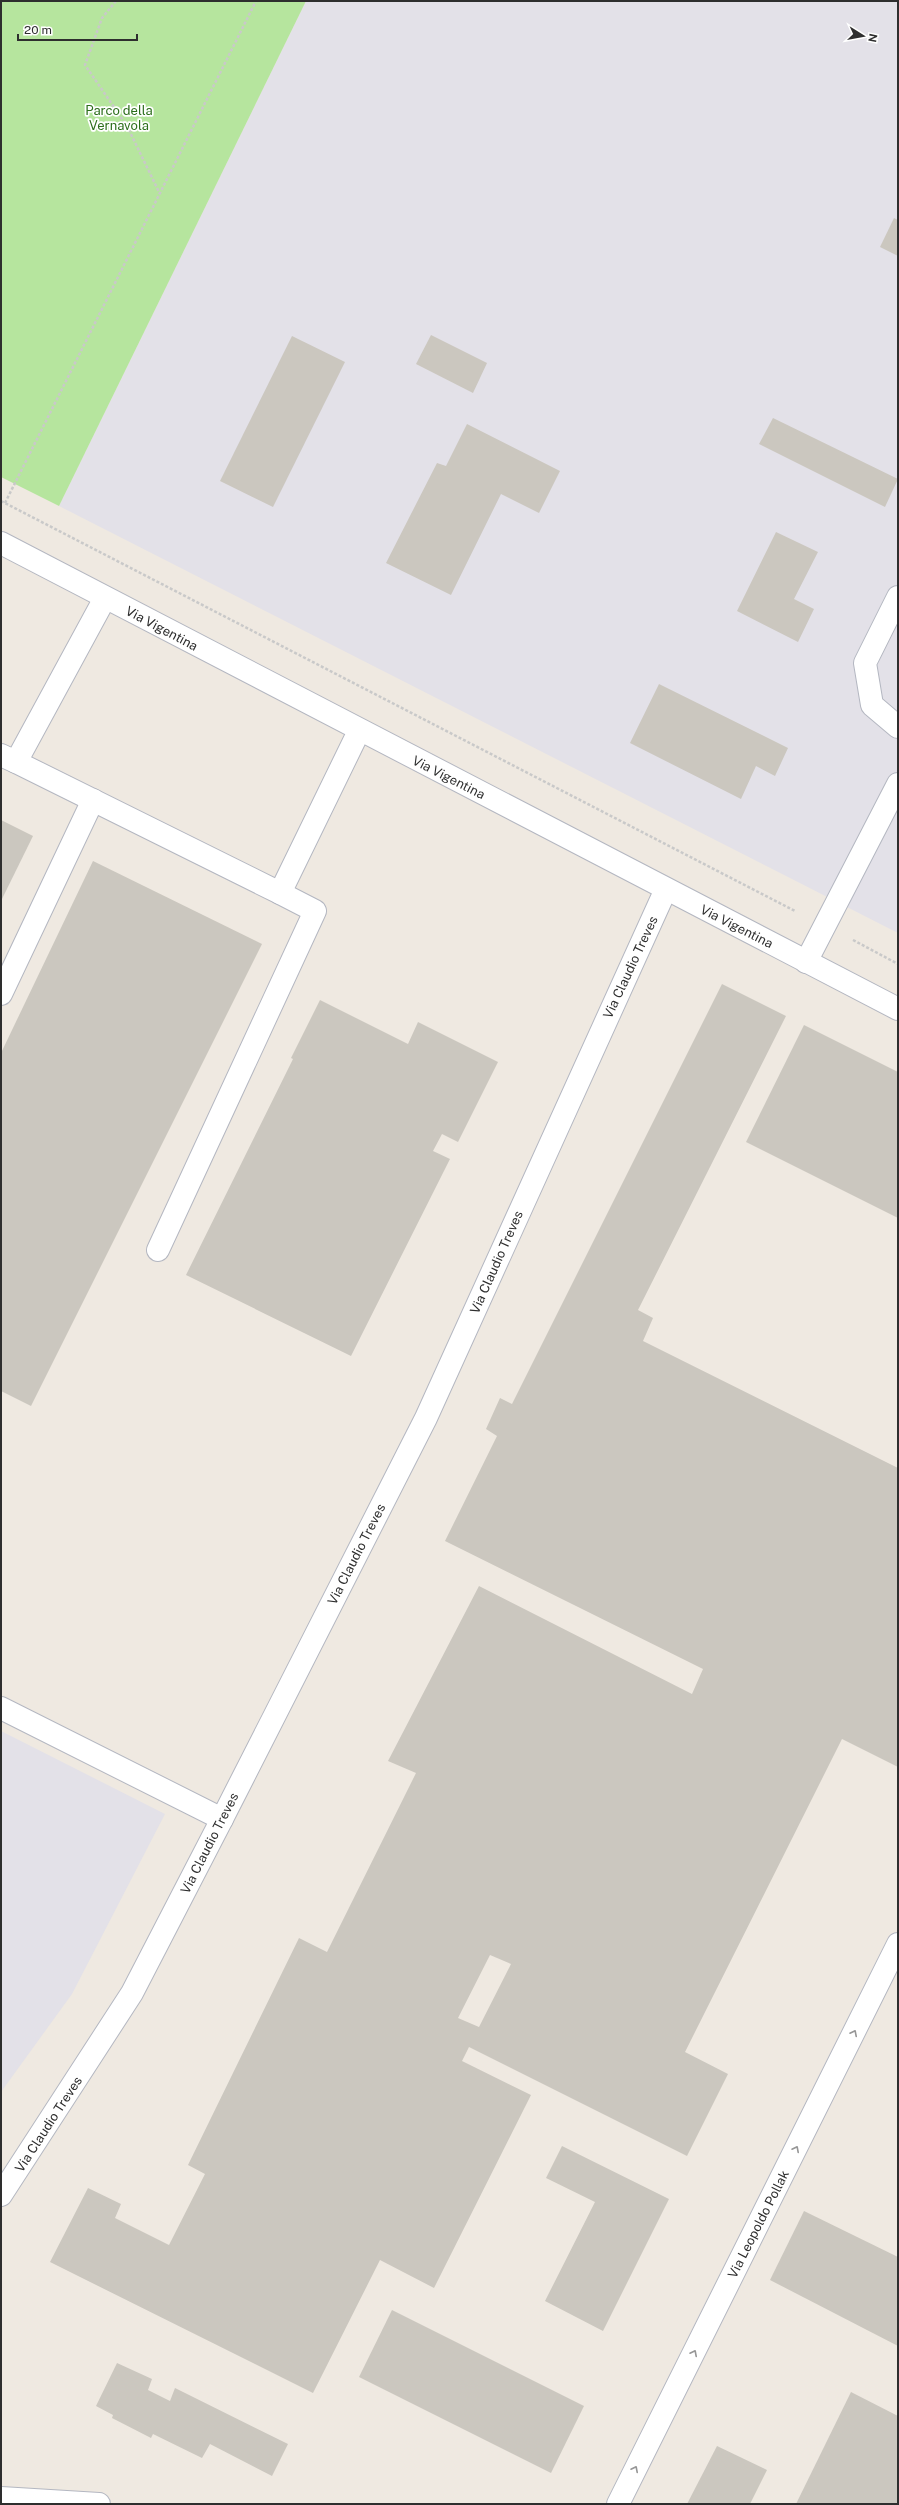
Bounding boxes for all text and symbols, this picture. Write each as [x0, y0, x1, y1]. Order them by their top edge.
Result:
scale bar [18, 16, 137, 42]
north arrow [843, 16, 883, 56]
text: 20 m [24, 23, 52, 37]
text: N [866, 33, 880, 43]
park label: Parco della Vernavola [85, 103, 153, 133]
street label: Via Vigentina [123, 603, 200, 654]
street label: Via Vigentina [410, 753, 488, 802]
street label: Via Vigentina [698, 902, 776, 951]
street label: Via Claudio Treves [600, 914, 661, 1021]
street label: Via Claudio Treves [467, 1208, 526, 1316]
street label: Via Claudio Treves [325, 1501, 388, 1607]
street label: Via Claudio Treves [178, 1790, 241, 1896]
one-way arrow [849, 2029, 857, 2037]
street label: Via Claudio Treves [12, 2074, 85, 2175]
one-way arrow [791, 2146, 798, 2153]
street label: Via Leopoldo Pollak [725, 2168, 792, 2281]
one-way arrow [689, 2350, 696, 2357]
one-way arrow [631, 2466, 638, 2473]

